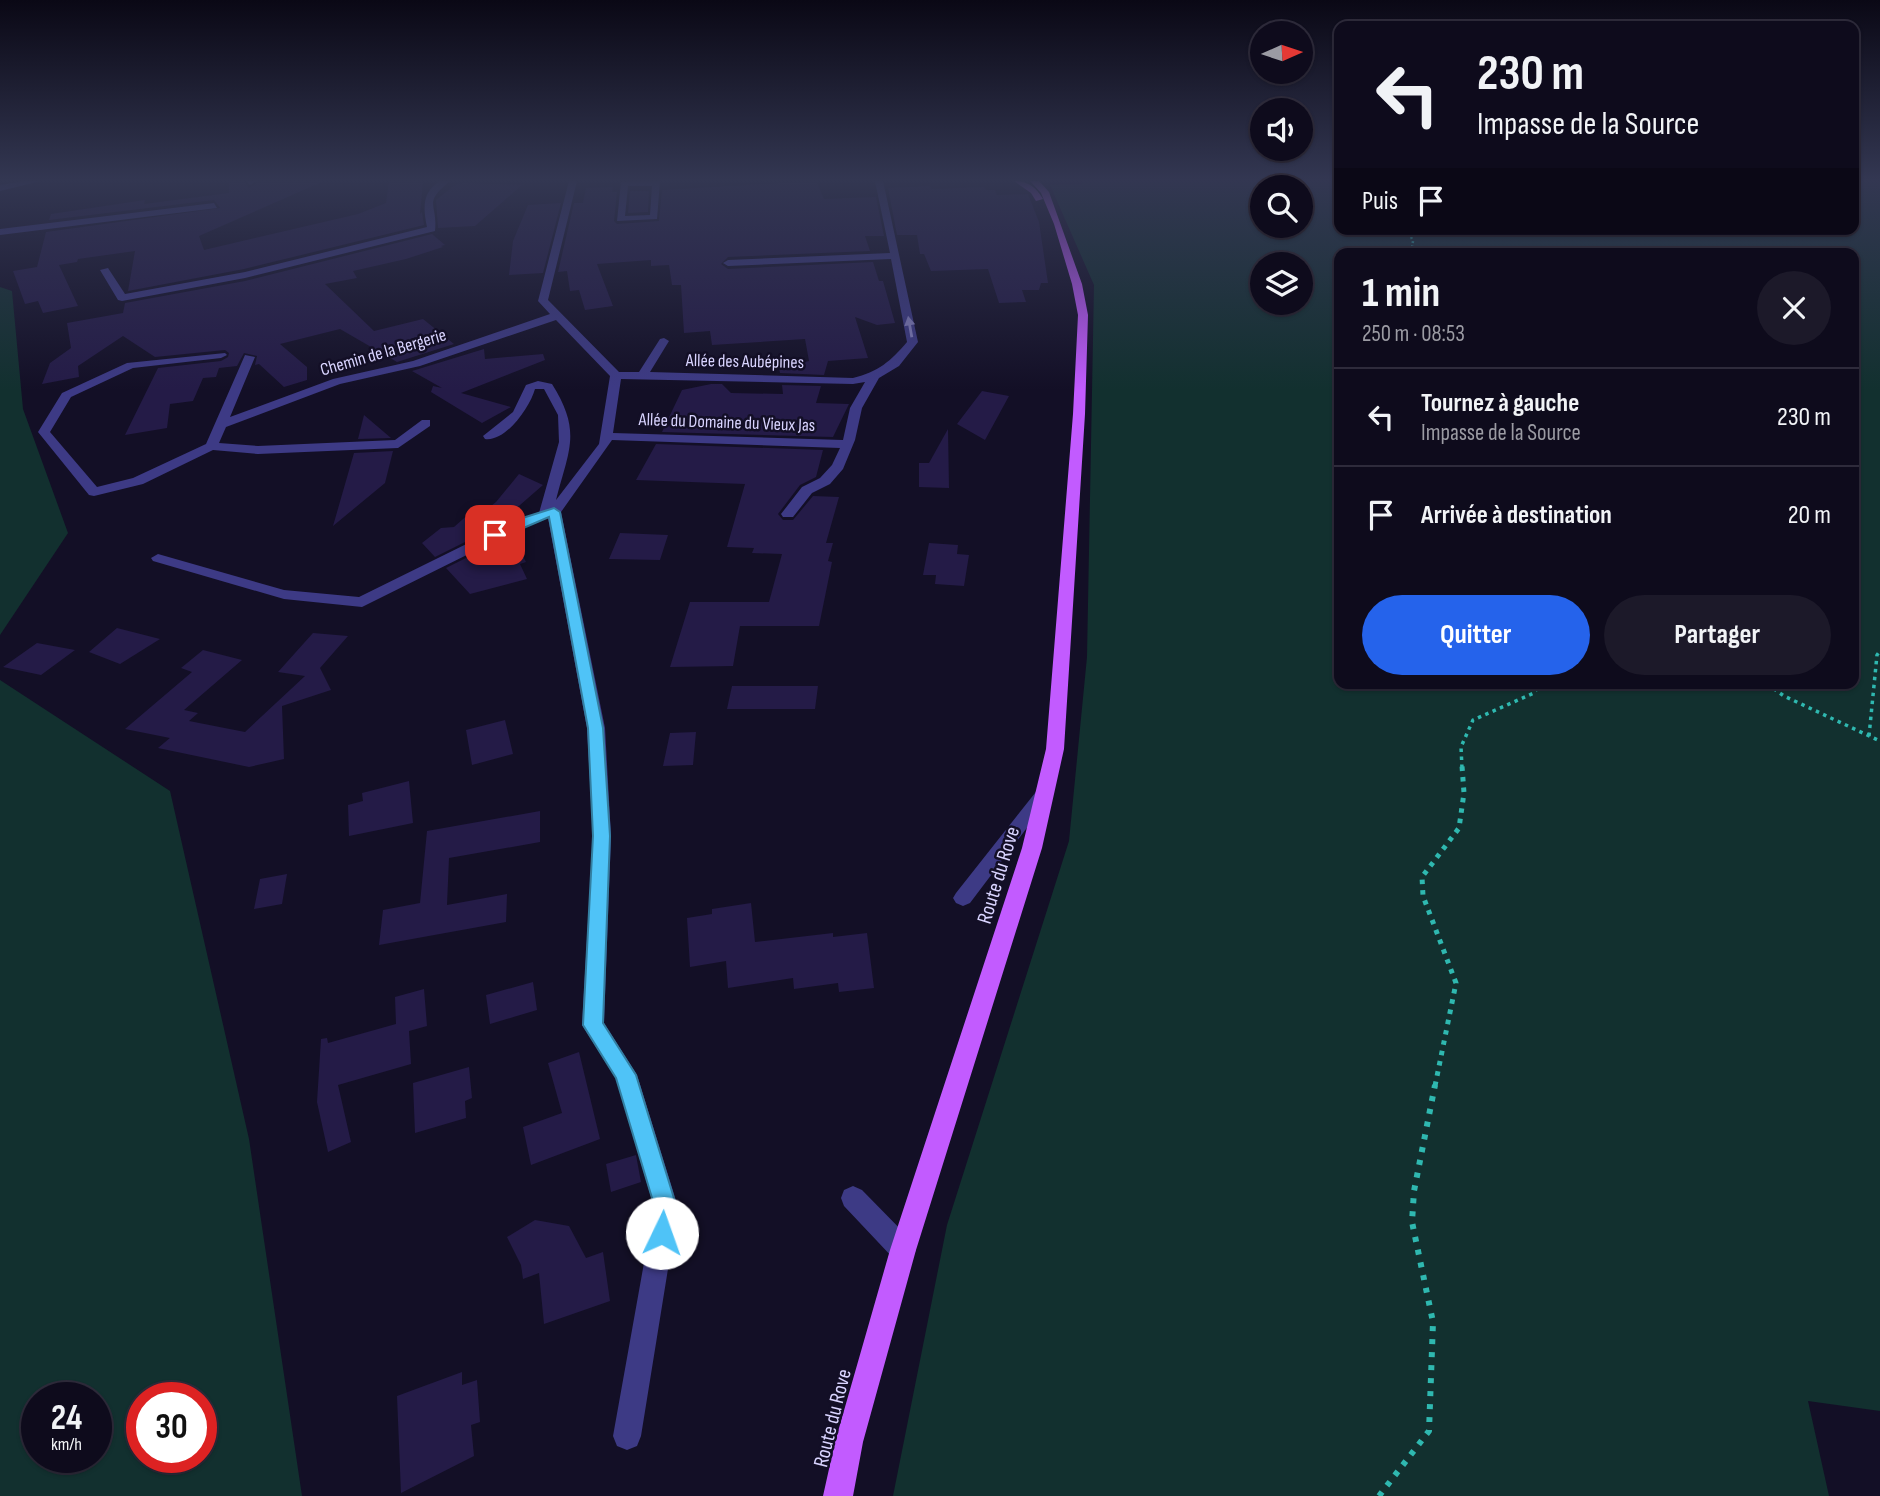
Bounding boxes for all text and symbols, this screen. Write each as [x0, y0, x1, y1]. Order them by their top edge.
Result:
north arrow [1250, 21, 1312, 84]
map controls [1250, 21, 1313, 315]
text: 230 m [1477, 45, 1584, 104]
icon: left [1362, 49, 1453, 140]
button: sound [1250, 98, 1313, 161]
text: Impasse de la Source [1477, 105, 1699, 144]
button: search [1250, 175, 1313, 238]
icon: arrive [1412, 182, 1450, 220]
text: Puis [1362, 186, 1398, 217]
button: layers [1250, 252, 1313, 315]
text: 1 min [1362, 268, 1440, 319]
button: close [1757, 271, 1831, 345]
one-way arrow [904, 316, 915, 338]
text: 250 m · 08:53 [1362, 320, 1465, 348]
street label: Chemin de la Bergerie [318, 324, 448, 380]
street label: Allée des Aubépines [685, 350, 804, 373]
text: Tournez à gauche [1421, 388, 1579, 419]
icon: left [1362, 398, 1400, 436]
text: 230 m [1777, 402, 1831, 433]
street label: Allée du Domaine du Vieux Jas [637, 409, 816, 436]
text: Impasse de la Source [1421, 419, 1581, 447]
icon: arrive [1362, 496, 1400, 534]
text: Arrivée à destination [1421, 500, 1612, 531]
text: 20 m [1788, 500, 1831, 531]
pin [465, 505, 525, 565]
icon: arrive [476, 516, 514, 554]
button: Quitter [1362, 595, 1590, 675]
button: Partager [1604, 595, 1831, 675]
street label: Route du Rove [972, 824, 1025, 927]
position arrow [625, 1196, 699, 1270]
street label: Route du Rove [808, 1366, 857, 1470]
speed limit sign: 30 [126, 1382, 217, 1473]
text: 24 [51, 1397, 82, 1440]
text: km/h [51, 1434, 82, 1455]

